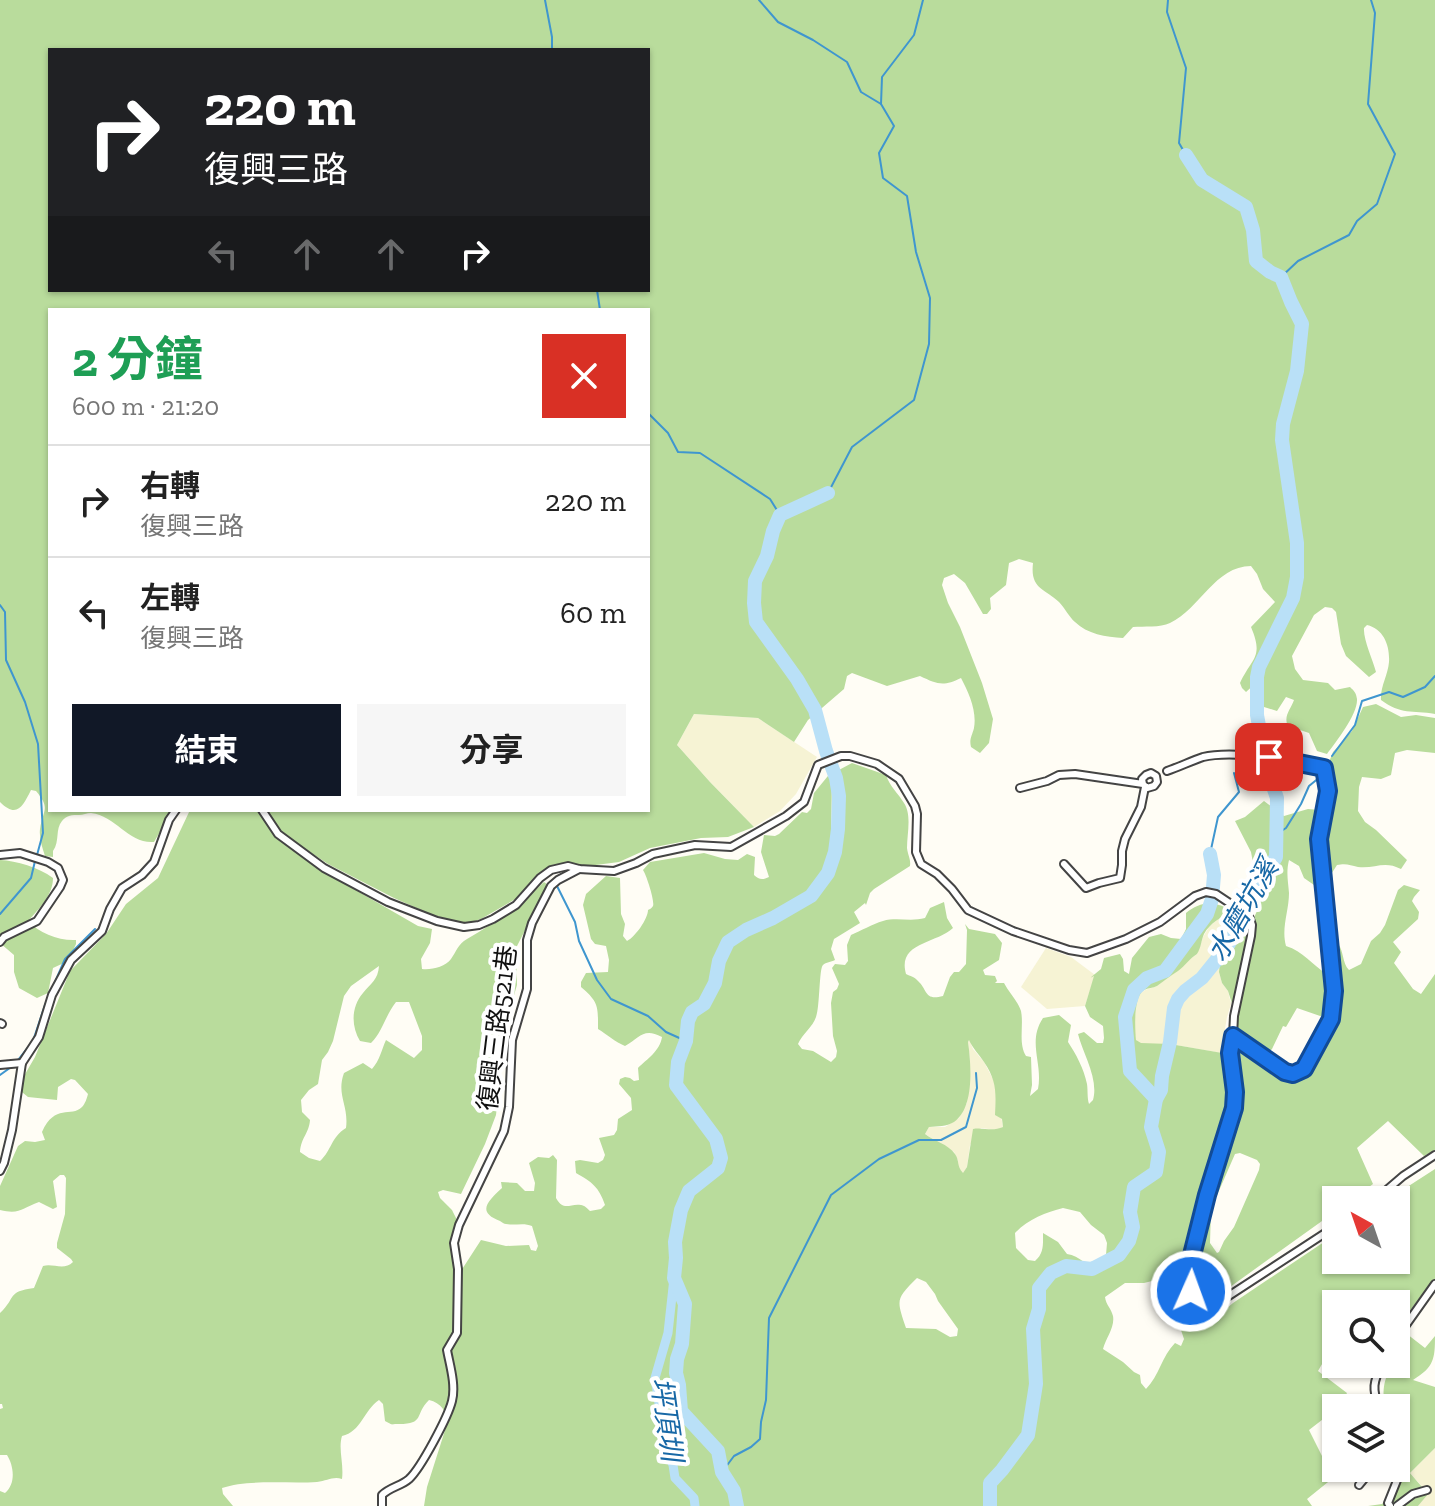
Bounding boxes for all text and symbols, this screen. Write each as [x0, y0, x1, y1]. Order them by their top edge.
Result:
text: 220 m [204, 72, 356, 139]
icon: right [72, 80, 176, 184]
text: 復興三路 [204, 148, 348, 191]
icon: left [201, 232, 245, 276]
icon: ahead [285, 232, 329, 276]
icon: ahead [369, 232, 413, 276]
icon: right [453, 232, 497, 276]
text: 2 分鐘 [72, 331, 203, 388]
button: close [542, 334, 626, 418]
text: 600 m · 21:20 [72, 390, 219, 422]
text: 右轉 [140, 468, 200, 504]
icon: right [72, 479, 116, 523]
text: 220 m [545, 483, 626, 519]
text: 復興三路 [140, 510, 244, 542]
text: 左轉 [140, 580, 200, 616]
icon: left [72, 591, 116, 635]
text: 60 m [560, 595, 626, 631]
text: 復興三路 [140, 622, 244, 654]
button: 結束 [72, 704, 341, 796]
button: 分享 [357, 704, 626, 796]
pin [1235, 723, 1303, 791]
icon: arrive [1247, 735, 1291, 779]
water label: 水磨坑溪 [1200, 850, 1287, 967]
street label: 復興三路521巷 [471, 943, 523, 1113]
north arrow [1322, 1186, 1410, 1274]
map controls [1322, 1186, 1410, 1482]
position arrow [1149, 1249, 1233, 1333]
button: search [1322, 1290, 1410, 1378]
water label: 坪頂圳 [644, 1375, 689, 1467]
button: layers [1322, 1394, 1410, 1482]

